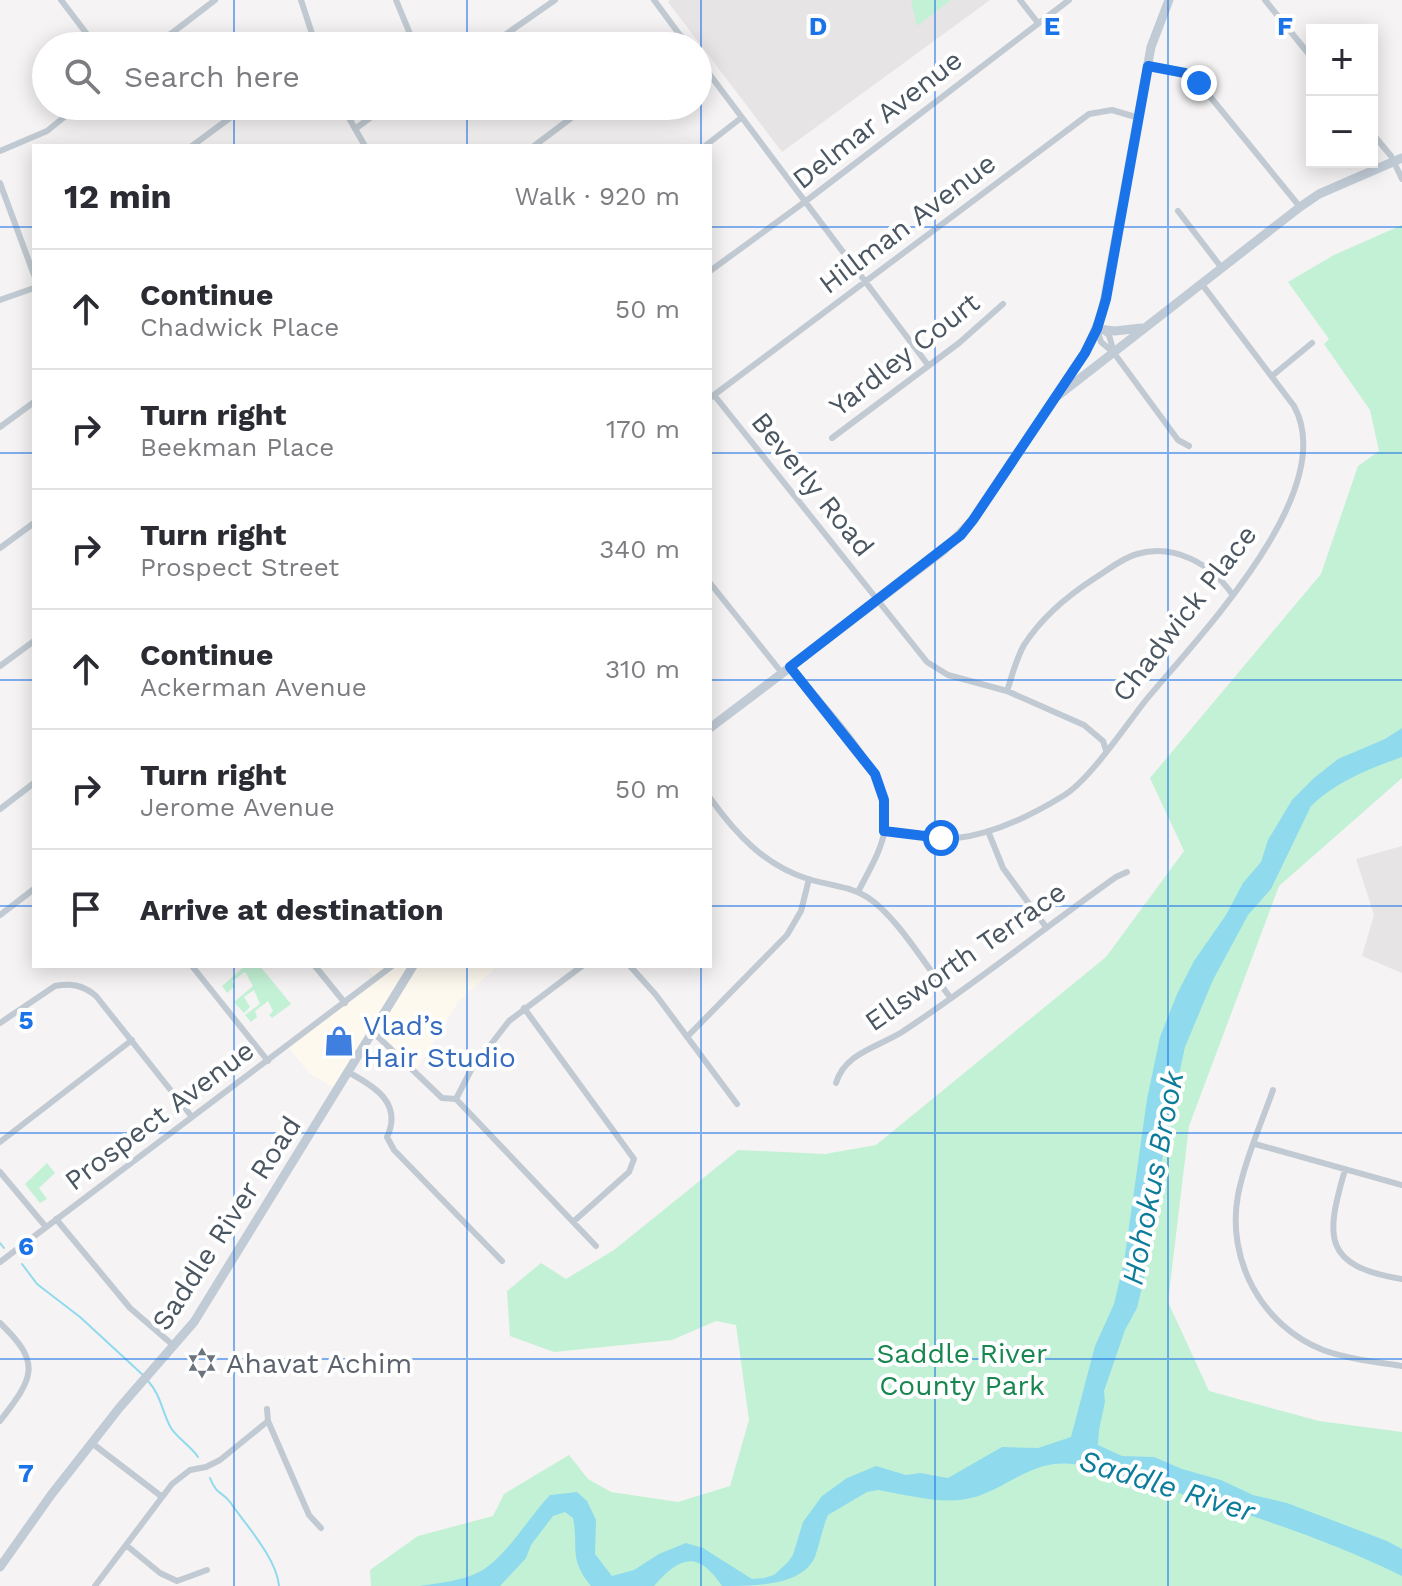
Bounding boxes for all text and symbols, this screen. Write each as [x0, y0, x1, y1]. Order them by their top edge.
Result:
text: D [809, 11, 827, 41]
text: E [1044, 11, 1060, 41]
text: F [1277, 11, 1293, 41]
map controls [1306, 24, 1378, 168]
button: + [1306, 24, 1378, 96]
search box [32, 32, 712, 120]
street label: Delmar Avenue [786, 43, 969, 196]
icon: search [60, 54, 104, 98]
text: Search here [124, 59, 300, 94]
route end [1181, 65, 1217, 101]
button: − [1306, 96, 1378, 168]
street label: Hillman Avenue [813, 146, 1002, 301]
text: 12 min [64, 176, 172, 216]
text: Walk · 920 m [515, 181, 680, 211]
text: Continue [140, 277, 273, 312]
street label: Yardley Court [823, 286, 986, 423]
icon: ahead [64, 287, 108, 331]
text: 50 m [615, 294, 680, 324]
text: Chadwick Place [140, 312, 339, 342]
text: Turn right [140, 397, 286, 432]
street label: Beverly Road [745, 406, 881, 563]
icon: right [64, 407, 108, 451]
text: 170 m [606, 414, 680, 444]
text: Beekman Place [140, 432, 334, 462]
text: Turn right [140, 517, 286, 552]
street label: Chadwick Place [1105, 519, 1263, 708]
icon: right [64, 527, 108, 571]
text: 340 m [599, 534, 680, 564]
text: Prospect Street [140, 552, 339, 582]
text: Continue [140, 637, 273, 672]
icon: ahead [64, 647, 108, 691]
text: 310 m [605, 654, 680, 684]
text: Ackerman Avenue [140, 672, 367, 702]
text: Turn right [140, 757, 286, 792]
icon: right [64, 767, 108, 811]
text: 50 m [615, 774, 680, 804]
text: Jerome Avenue [140, 792, 335, 822]
route start [923, 820, 959, 856]
street label: Ellsworth Terrace [859, 875, 1072, 1038]
icon: arrive [64, 887, 108, 931]
text: Arrive at destination [140, 892, 444, 927]
text: 5 [18, 1005, 34, 1035]
place label: Vlad’s Hair Studio [363, 1009, 516, 1074]
shop icon: Vlad’s Hair Studio [322, 1024, 356, 1058]
street label: Prospect Avenue [58, 1034, 260, 1197]
water label: Hohokus Brook [1115, 1066, 1191, 1288]
street label: Saddle River Road [145, 1110, 308, 1336]
text: 6 [18, 1231, 34, 1261]
park label: Saddle River County Park [877, 1337, 1047, 1402]
synagogue icon: Ahavat Achim [185, 1346, 219, 1380]
place label: Ahavat Achim [226, 1347, 412, 1380]
water label: Saddle River [1075, 1442, 1260, 1529]
text: 7 [18, 1458, 34, 1488]

